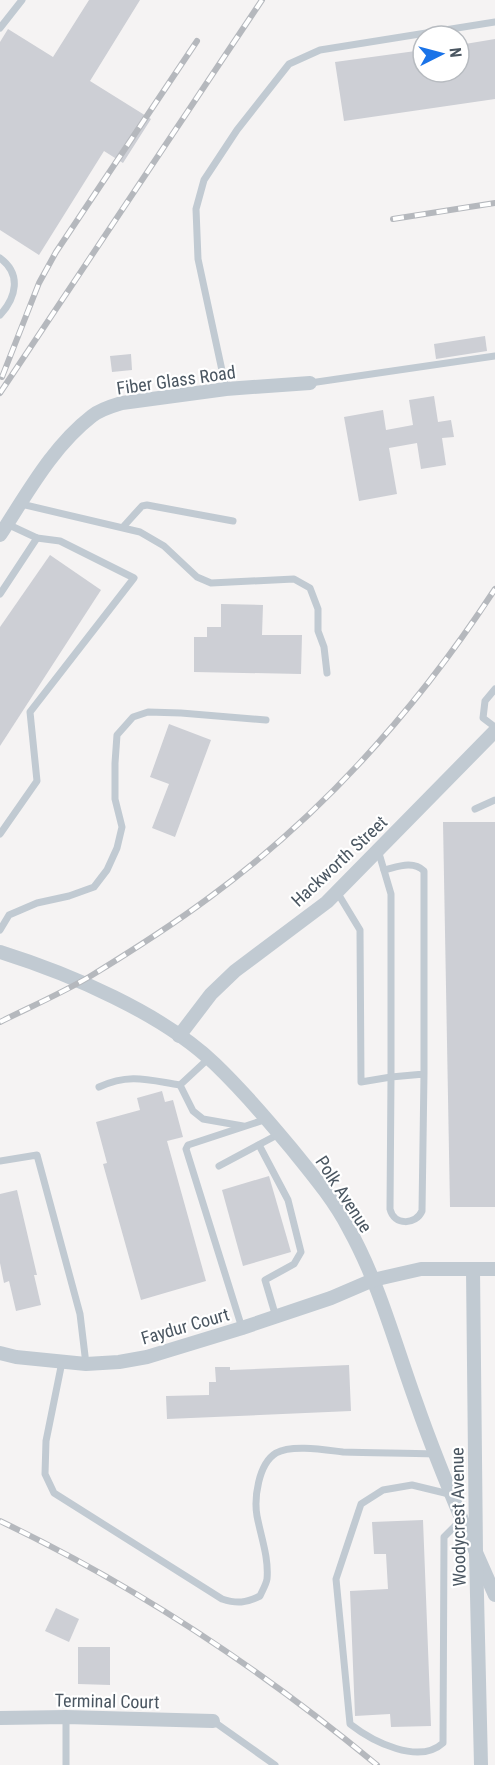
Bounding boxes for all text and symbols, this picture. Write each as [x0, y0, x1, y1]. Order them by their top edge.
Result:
north arrow [411, 24, 471, 84]
text: N [445, 47, 465, 58]
street label: Fiber Glass Road [115, 361, 237, 399]
street label: Hackworth Street [287, 811, 391, 911]
street label: Polk Avenue [311, 1152, 377, 1236]
street label: Faydur Court [139, 1303, 231, 1349]
street label: Woodycrest Avenue [446, 1447, 470, 1587]
street label: Terminal Court [54, 1690, 160, 1712]

